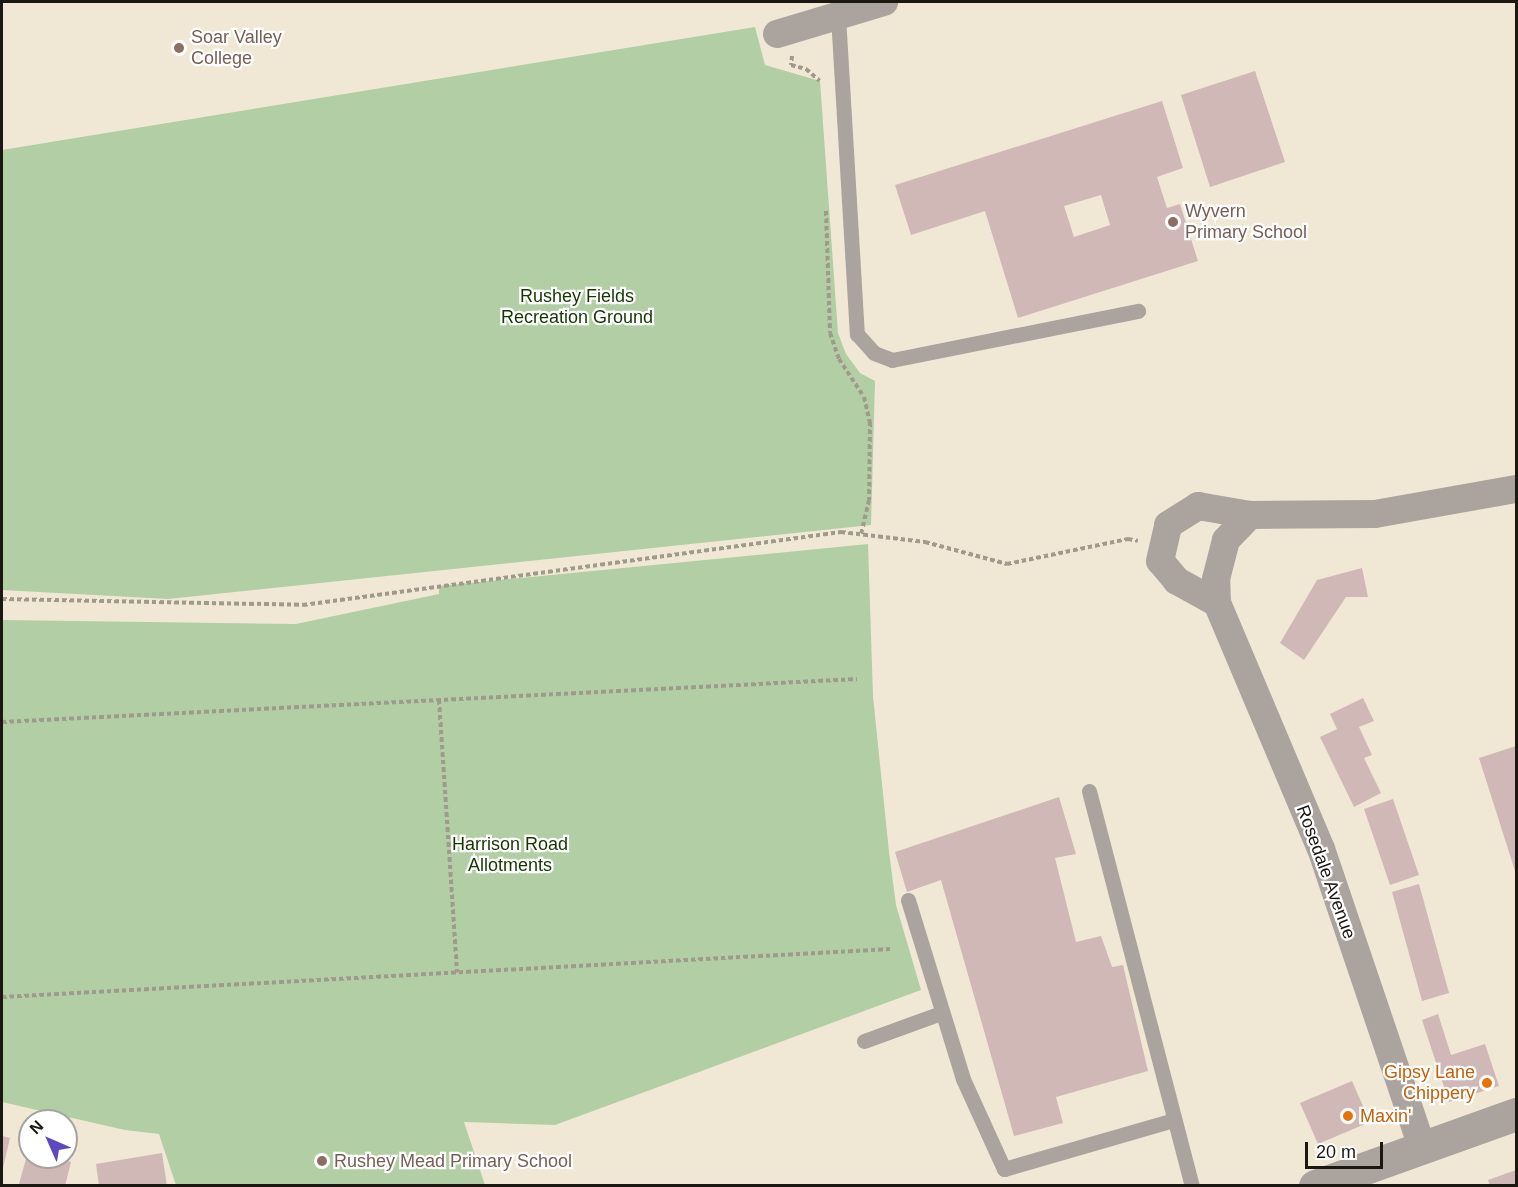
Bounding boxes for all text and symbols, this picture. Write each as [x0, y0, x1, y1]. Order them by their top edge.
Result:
place label: Soar Valley College [191, 27, 282, 70]
marker: Soar Valley College [172, 41, 186, 55]
place label: Wyvern Primary School [1185, 201, 1307, 244]
marker: Wyvern Primary School [1166, 215, 1180, 229]
park label: Rushey Fields Recreation Ground [501, 286, 653, 328]
street label: Rosedale Avenue [1292, 802, 1360, 942]
park label: Harrison Road Allotments [452, 834, 568, 876]
place label: Gipsy Lane Chippery [1384, 1062, 1475, 1104]
marker: Gipsy Lane Chippery [1480, 1076, 1494, 1090]
place label: Maxin' [1360, 1105, 1411, 1127]
north arrow [18, 1109, 78, 1169]
marker: Maxin' [1341, 1109, 1355, 1123]
text: N [26, 1117, 46, 1137]
scale bar [1308, 1130, 1386, 1168]
text: 20 m [1316, 1142, 1356, 1162]
place label: Rushey Mead Primary School [334, 1150, 572, 1172]
marker: Rushey Mead Primary School [315, 1154, 329, 1168]

